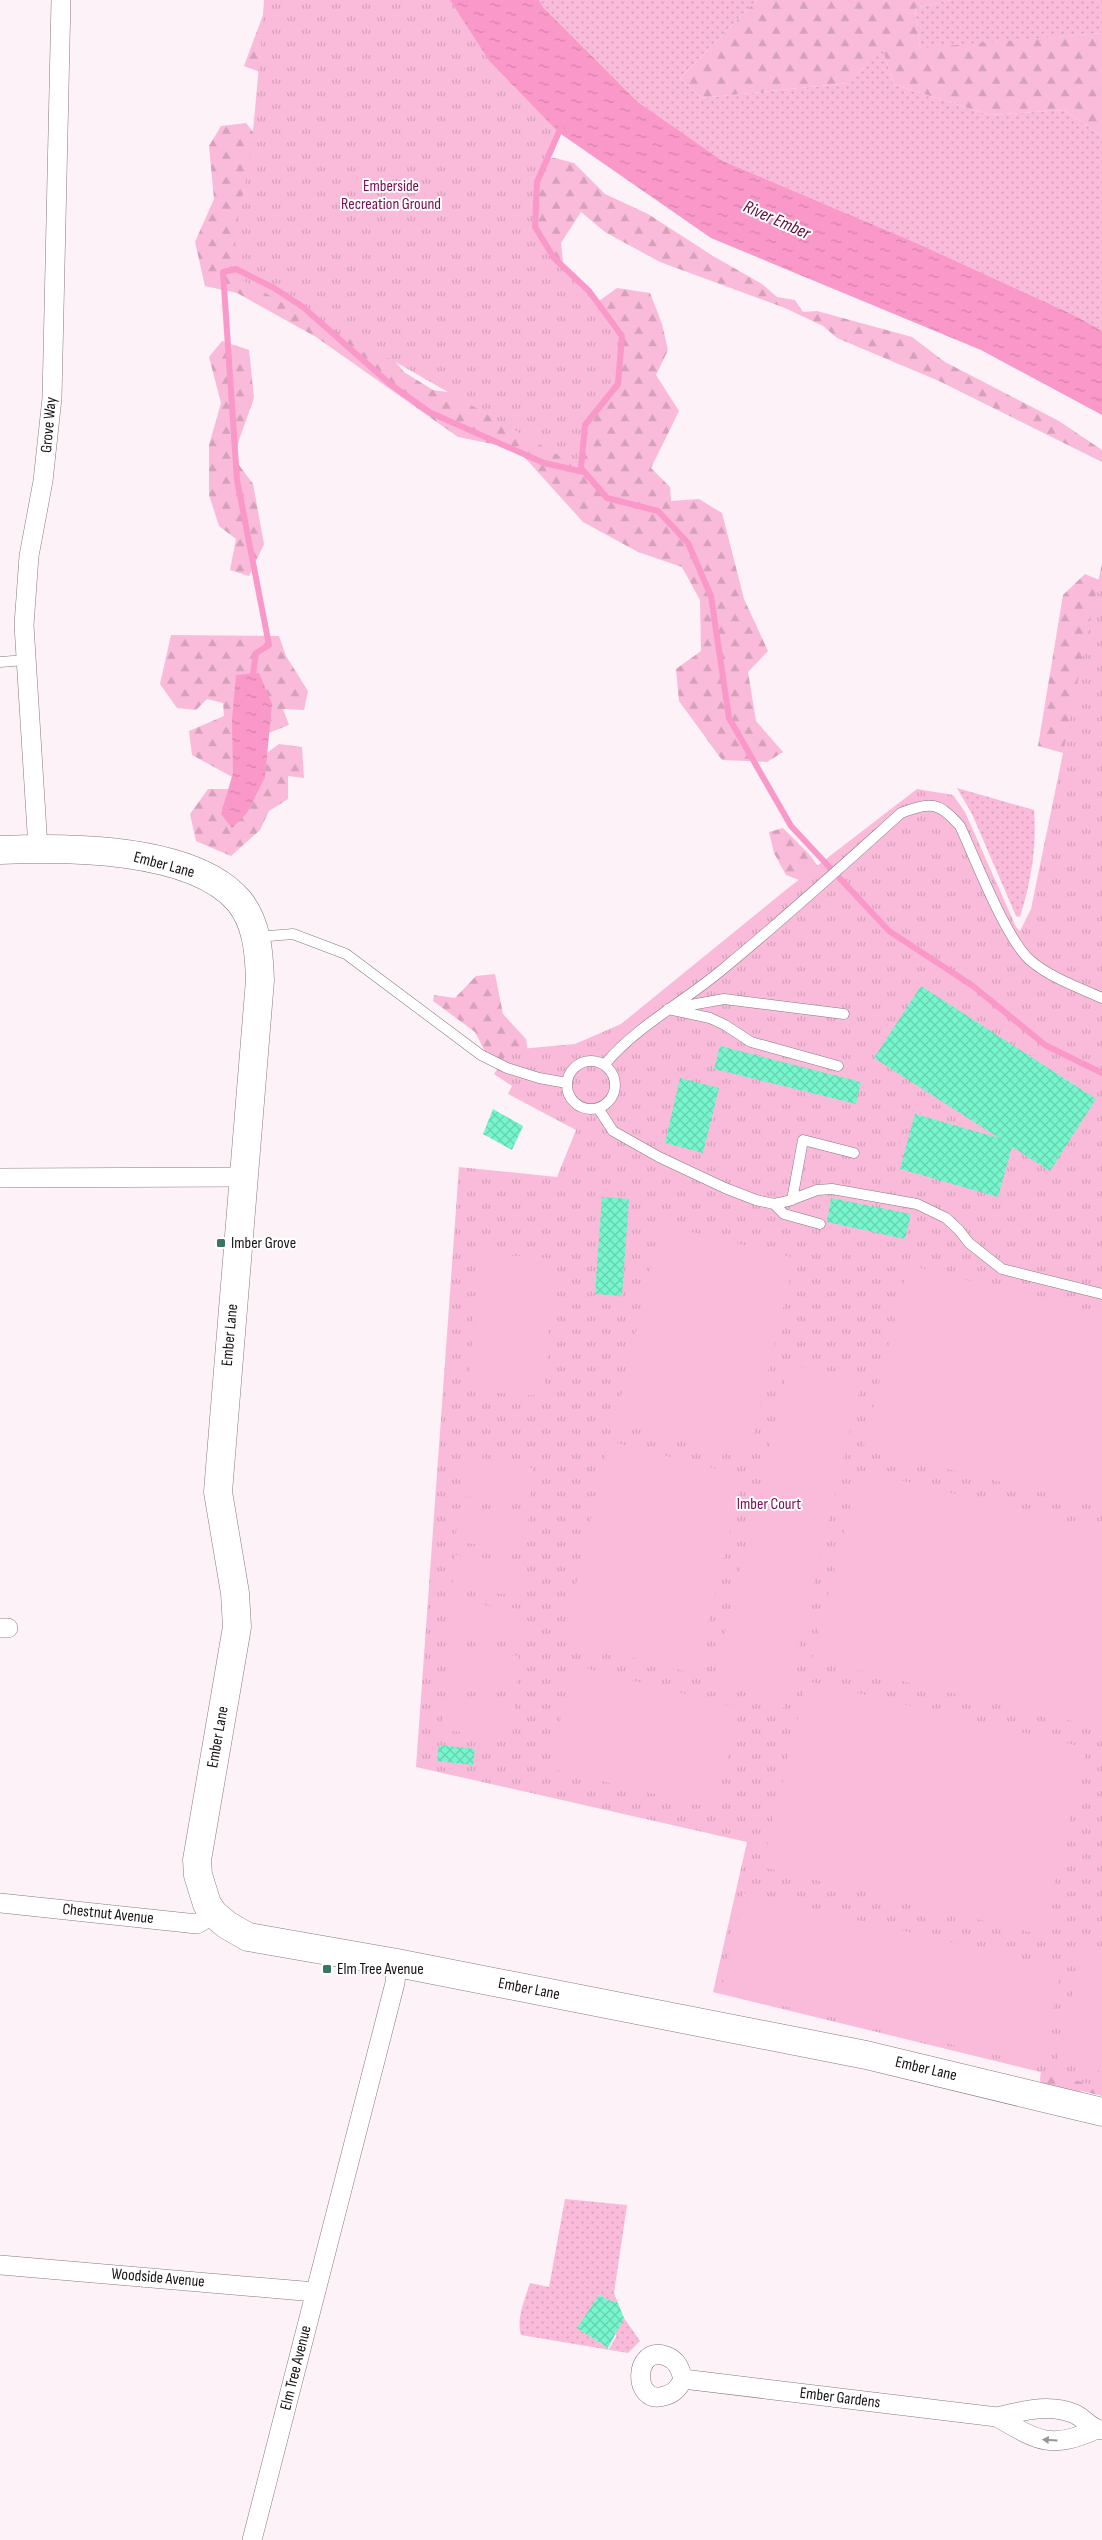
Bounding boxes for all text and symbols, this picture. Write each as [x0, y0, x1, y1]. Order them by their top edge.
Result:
park label: Emberside Recreation Ground [341, 177, 441, 214]
water label: River Ember [740, 196, 815, 244]
street label: Grove Way [37, 396, 61, 454]
street label: Ember Lane [131, 848, 197, 882]
place label: Imber Grove [231, 1234, 296, 1253]
marker: Imber Grove [215, 1237, 227, 1249]
street label: Ember Lane [218, 1303, 242, 1367]
park label: Imber Court [737, 1495, 801, 1514]
street label: Ember Lane [203, 1705, 233, 1769]
street label: Chestnut Avenue [61, 1900, 155, 1928]
place label: Elm Tree Avenue [337, 1960, 424, 1979]
marker: Elm Tree Avenue [321, 1963, 333, 1975]
street label: Ember Lane [497, 1974, 561, 2004]
street label: Ember Lane [893, 2053, 959, 2085]
street label: Woodside Avenue [111, 2264, 205, 2292]
street label: Elm Tree Avenue [276, 2324, 316, 2412]
street label: Ember Gardens [799, 2384, 882, 2412]
one-way arrow [1042, 2436, 1058, 2444]

